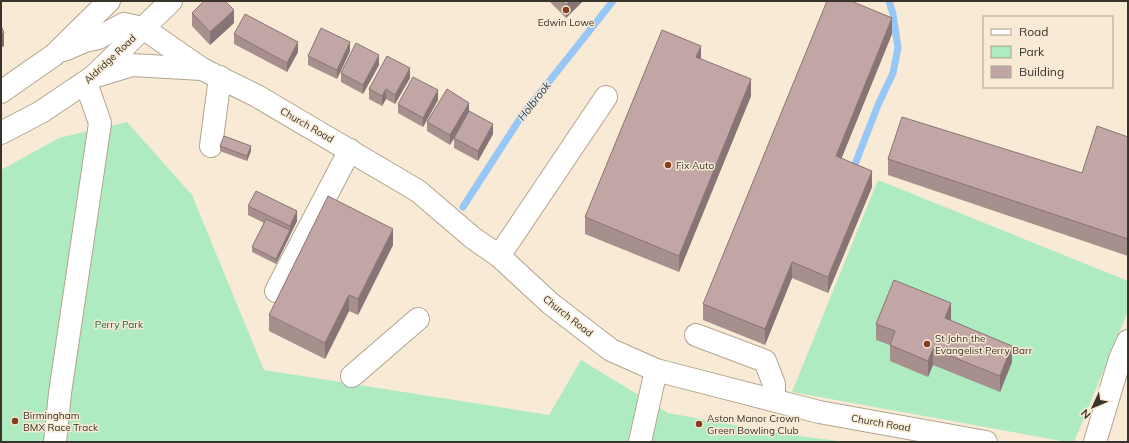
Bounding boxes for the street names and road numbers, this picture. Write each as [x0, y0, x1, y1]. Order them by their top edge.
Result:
street label: Aldridge Road [81, 32, 139, 86]
street label: Church Road [278, 104, 336, 146]
street label: Church Road [540, 292, 596, 340]
street label: Church Road [850, 411, 912, 435]

